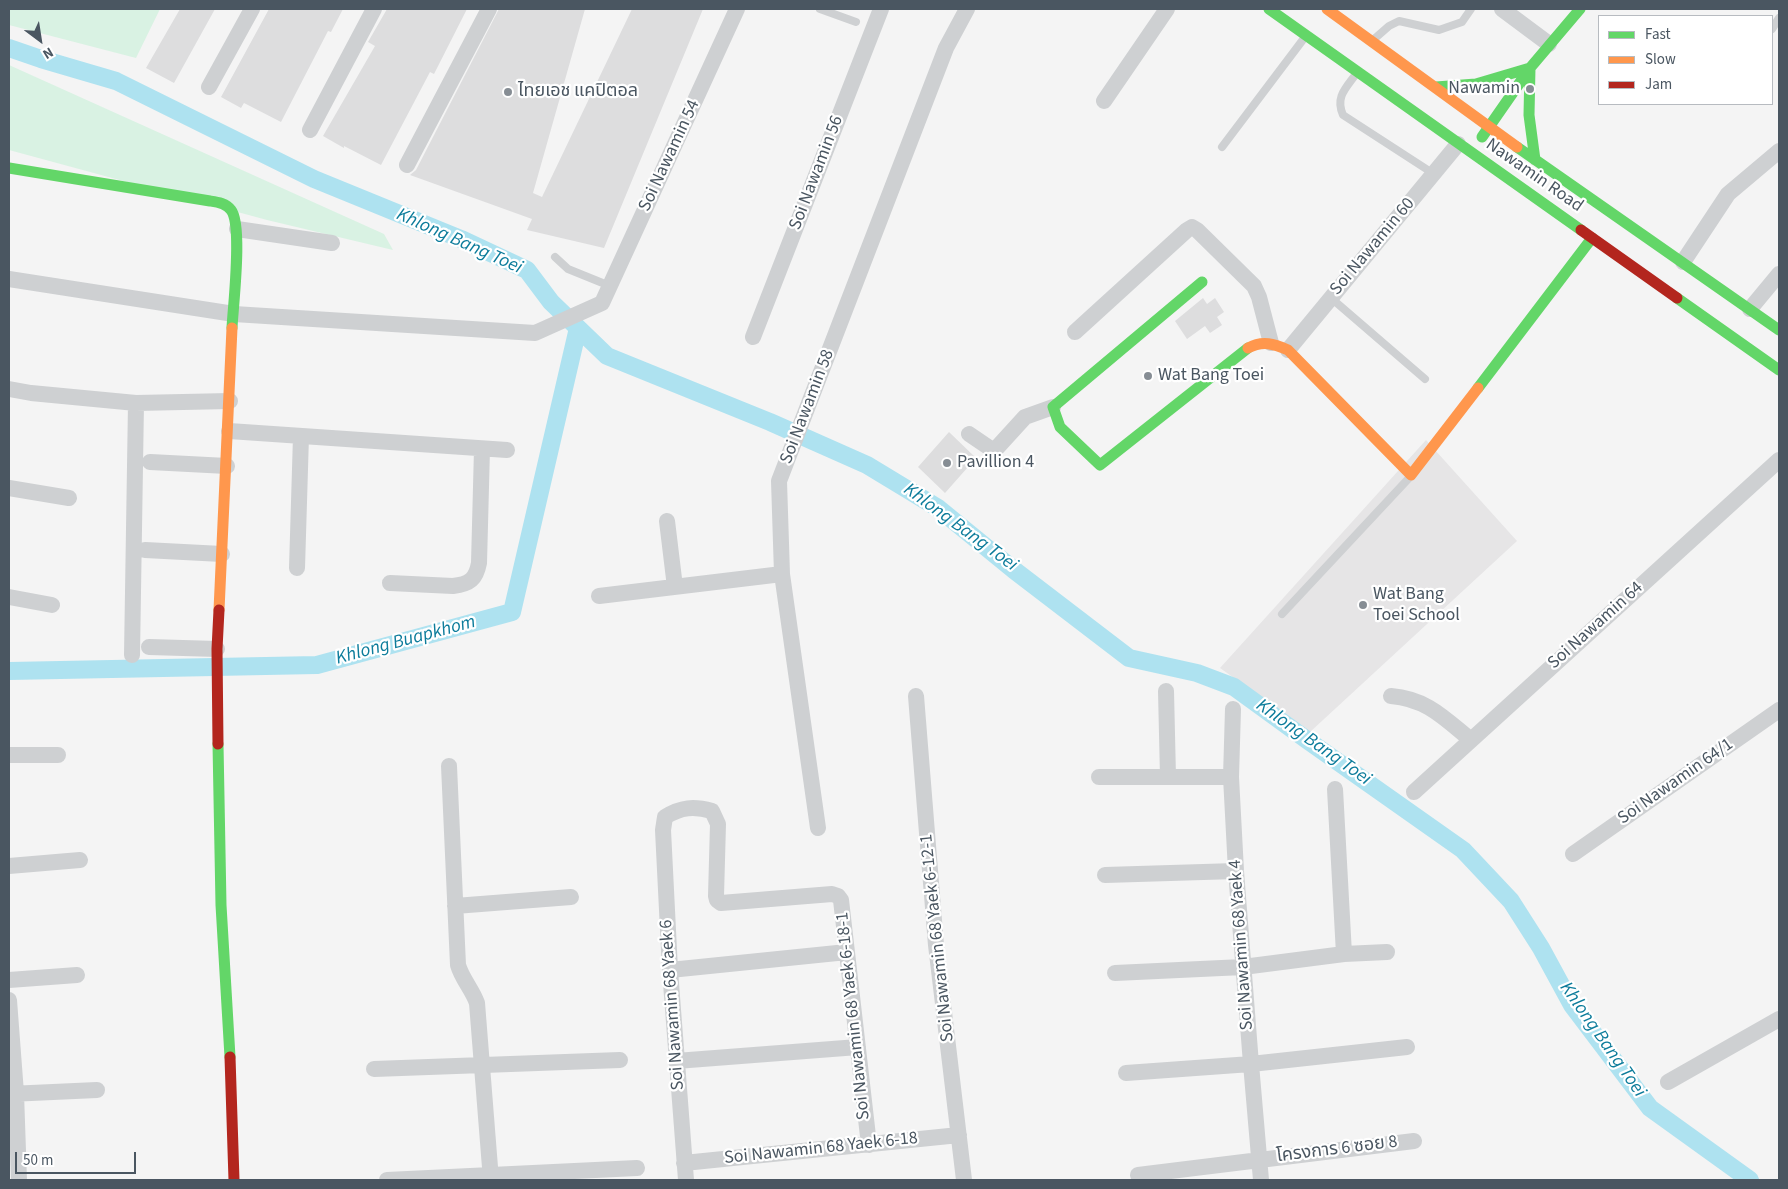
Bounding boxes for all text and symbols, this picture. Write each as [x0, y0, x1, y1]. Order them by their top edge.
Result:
north arrow [15, 15, 65, 65]
legend [1598, 15, 1773, 105]
text: Fast [1645, 24, 1671, 45]
text: N [39, 42, 57, 64]
text: Slow [1645, 49, 1676, 70]
text: Jam [1645, 74, 1672, 95]
place label: Nawamin [1448, 78, 1520, 100]
place label: ไทยเอช แคปิตอล [518, 81, 638, 103]
marker: Nawamin [1524, 83, 1536, 95]
marker: ไทยเอช แคปิตอล [502, 86, 514, 98]
street label: Soi Nawamin 54 [635, 97, 705, 215]
street label: Soi Nawamin 56 [785, 113, 849, 233]
street label: Nawamin Road [1481, 134, 1587, 218]
street label: Soi Nawamin 60 [1326, 194, 1420, 300]
water label: Khlong Bang Toei [393, 204, 525, 280]
street label: Soi Nawamin 58 [776, 347, 840, 467]
place label: Wat Bang Toei [1158, 365, 1264, 387]
marker: Wat Bang Toei [1142, 370, 1154, 382]
place label: Pavillion 4 [957, 452, 1034, 474]
marker: Pavillion 4 [941, 457, 953, 469]
water label: Khlong Bang Toei [899, 479, 1021, 577]
street label: Soi Nawamin 64 [1544, 578, 1648, 674]
place label: Wat Bang Toei School [1373, 584, 1460, 626]
marker: Wat Bang Toei School [1357, 599, 1369, 611]
water label: Khlong Buapkhom [334, 611, 478, 671]
water label: Khlong Bang Toei [1251, 695, 1375, 791]
street label: Soi Nawamin 64/1 [1614, 734, 1738, 830]
street label: Soi Nawamin 68 Yaek 6-12-1 [916, 833, 960, 1043]
street label: Soi Nawamin 68 Yaek 4 [1225, 859, 1259, 1031]
street label: Soi Nawamin 68 Yaek 6-18-1 [832, 911, 876, 1121]
street label: Soi Nawamin 68 Yaek 6 [656, 919, 690, 1091]
water label: Khlong Bang Toei [1554, 978, 1650, 1102]
street label: Soi Nawamin 68 Yaek 6-18 [723, 1128, 919, 1170]
street label: โครงการ 6 ซอย 8 [1275, 1132, 1399, 1168]
scale bar [18, 1142, 139, 1174]
text: 50 m [23, 1150, 53, 1171]

